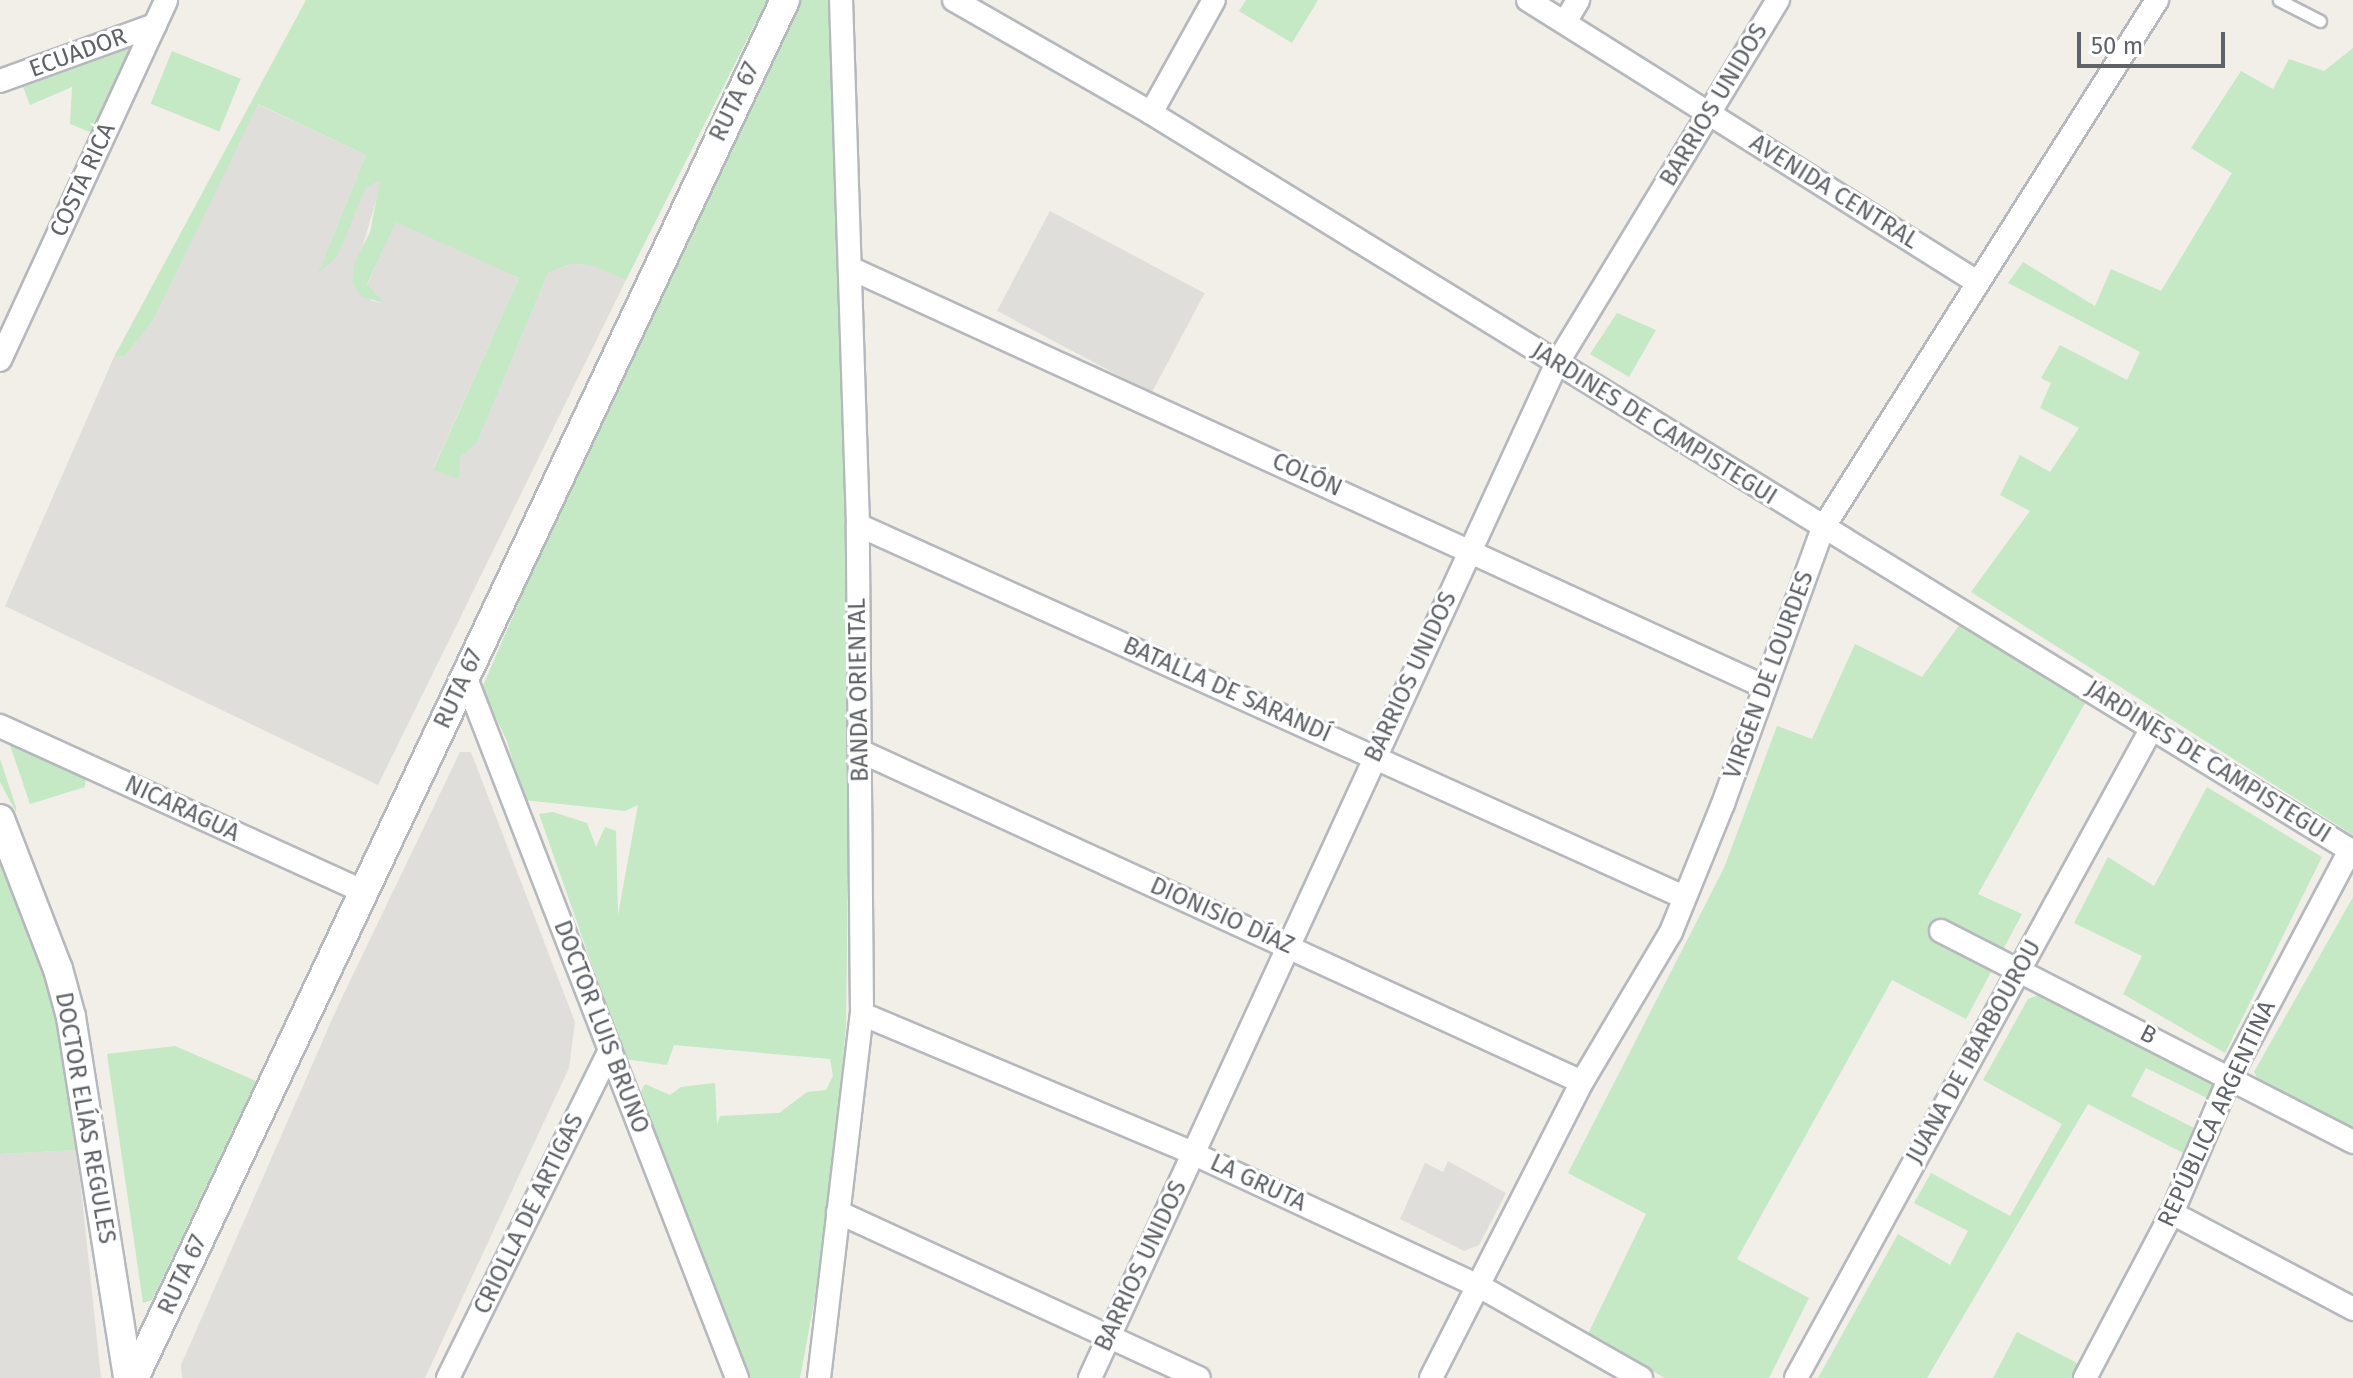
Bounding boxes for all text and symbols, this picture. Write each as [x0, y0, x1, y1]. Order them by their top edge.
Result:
scale bar [2081, 16, 2229, 66]
street label: BARRIOS UNIDOS [1654, 18, 1774, 192]
street label: ECUADOR [25, 22, 131, 84]
text: 50 m [2091, 32, 2143, 60]
street label: RUTA 67 [704, 58, 766, 146]
street label: COSTA RICA [44, 119, 122, 241]
street label: AVENIDA CENTRAL [1744, 128, 1924, 256]
street label: JARDINES DE CAMPISTEGUI [1526, 337, 1782, 511]
street label: COLÓN [1268, 447, 1346, 503]
street label: VIRGEN DE LOURDES [1718, 567, 1820, 783]
street label: BARRIOS UNIDOS [1359, 587, 1463, 767]
street label: BANDA ORIENTAL [843, 598, 875, 782]
street label: BATALLA DE SARANDÍ [1119, 631, 1335, 749]
street label: RUTA 67 [428, 645, 490, 733]
street label: JARDINES DE CAMPISTEGUI [2080, 675, 2336, 849]
street label: NICARAGUA [120, 770, 244, 848]
street label: DIONISIO DÍAZ [1146, 871, 1298, 961]
street label: DOCTOR LUIS BRUNO [547, 916, 655, 1138]
street label: JUANA DE IBARBOUROU [1900, 935, 2048, 1169]
street label: DOCTOR ELÍAS REGULES [49, 990, 121, 1246]
street label: REPÚBLICA ARGENTINA [2152, 996, 2282, 1232]
street label: B [2135, 1019, 2161, 1051]
street label: CRIOLLA DE ARTIGAS [468, 1109, 590, 1319]
street label: LA GRUTA [1206, 1148, 1310, 1218]
street label: BARRIOS UNIDOS [1089, 1176, 1193, 1356]
street label: RUTA 67 [152, 1231, 214, 1319]

